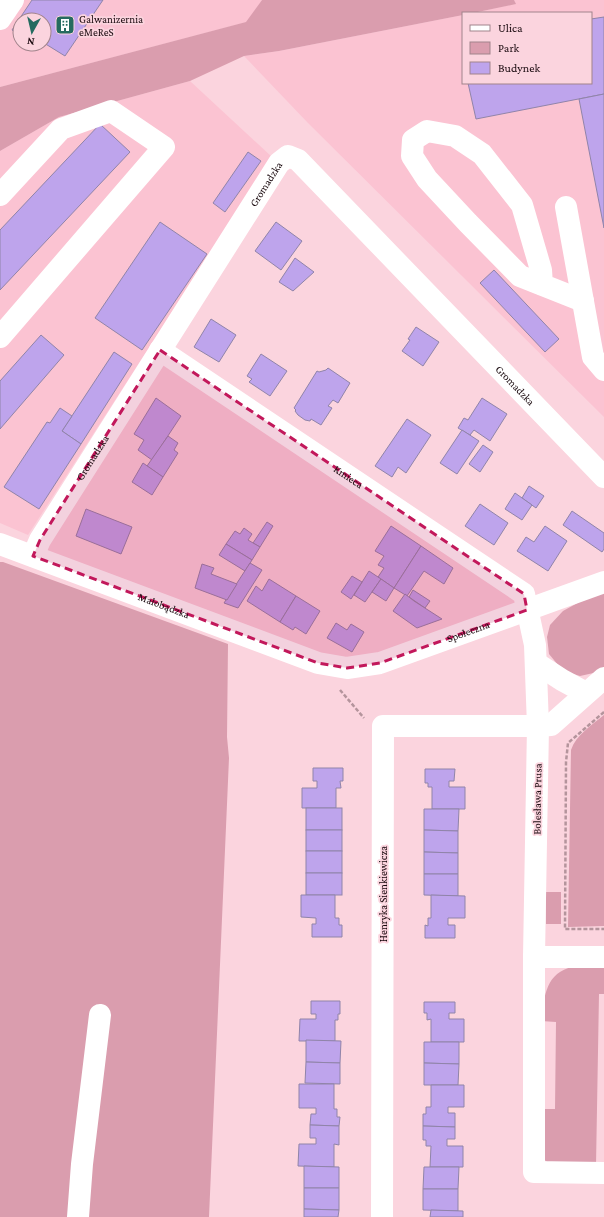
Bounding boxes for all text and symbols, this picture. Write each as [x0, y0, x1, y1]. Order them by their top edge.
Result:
north arrow [12, 12, 52, 52]
legend [462, 12, 592, 84]
place label: Galwanizernia eMeReS [79, 13, 143, 38]
building icon: Galwanizernia eMeReS [54, 14, 76, 36]
text: Ulica [498, 21, 523, 35]
text: N [26, 35, 35, 48]
text: Park [498, 41, 520, 55]
text: Budynek [498, 61, 541, 75]
street label: Gromadzka [247, 159, 284, 209]
street label: Gromadzka [493, 363, 537, 408]
street label: Gromadzka [74, 433, 111, 482]
street label: Kmieca [332, 462, 365, 490]
street label: Małobądzka [136, 590, 191, 620]
street label: Społeczna [445, 618, 491, 644]
street label: Bolesława Prusa [530, 763, 544, 835]
street label: Henryka Sienkiewicza [377, 846, 390, 942]

